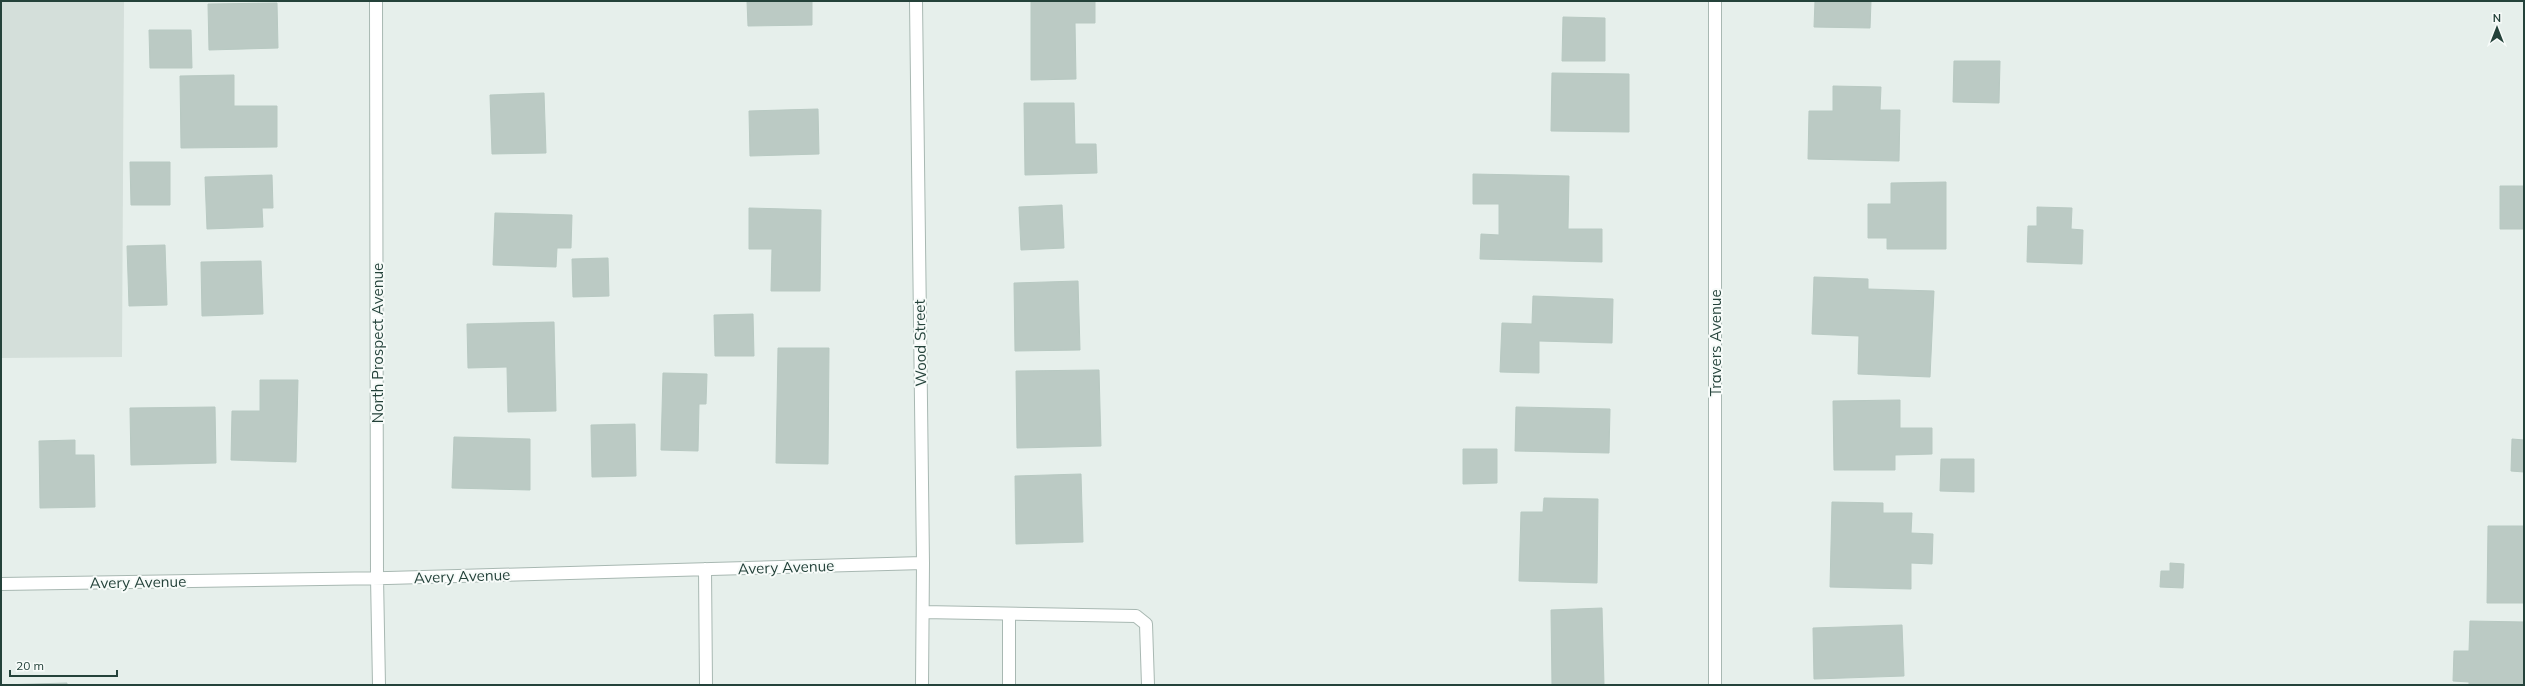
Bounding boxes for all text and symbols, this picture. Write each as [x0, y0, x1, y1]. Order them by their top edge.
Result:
north arrow [2477, 8, 2517, 48]
text: N [2493, 11, 2501, 25]
street label: North Prospect Avenue [368, 263, 387, 423]
street label: Travers Avenue [1706, 289, 1725, 397]
street label: Wood Street [910, 299, 930, 387]
street label: Avery Avenue [737, 556, 835, 578]
street label: Avery Avenue [413, 565, 511, 587]
street label: Avery Avenue [90, 572, 186, 592]
scale bar [10, 652, 117, 678]
text: 20 m [16, 658, 44, 673]

